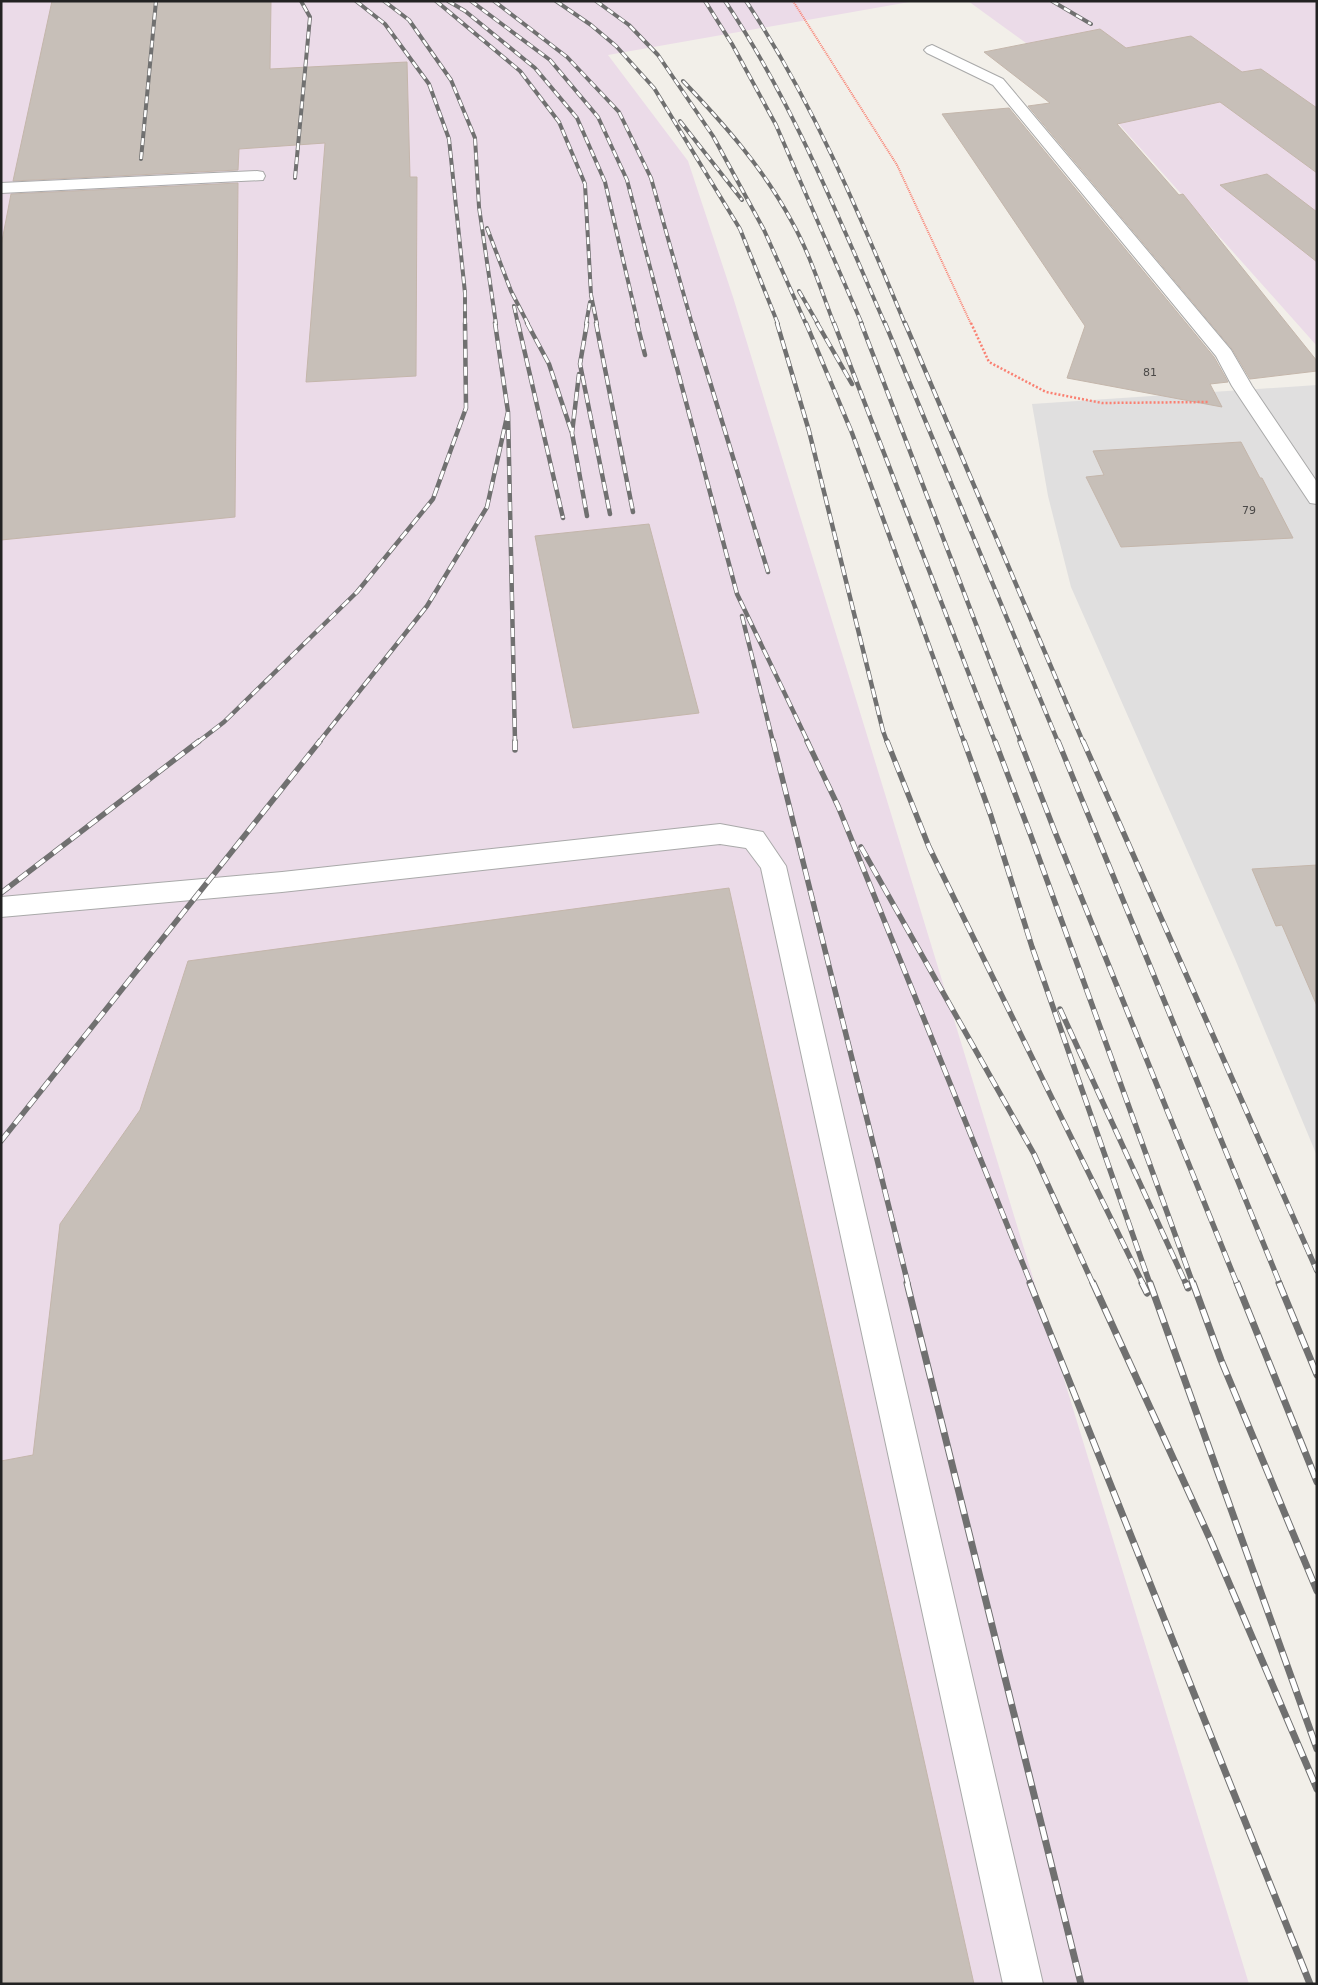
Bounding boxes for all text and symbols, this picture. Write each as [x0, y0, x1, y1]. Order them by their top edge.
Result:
house number: 81 [1143, 366, 1157, 379]
house number: 79 [1242, 504, 1256, 517]

